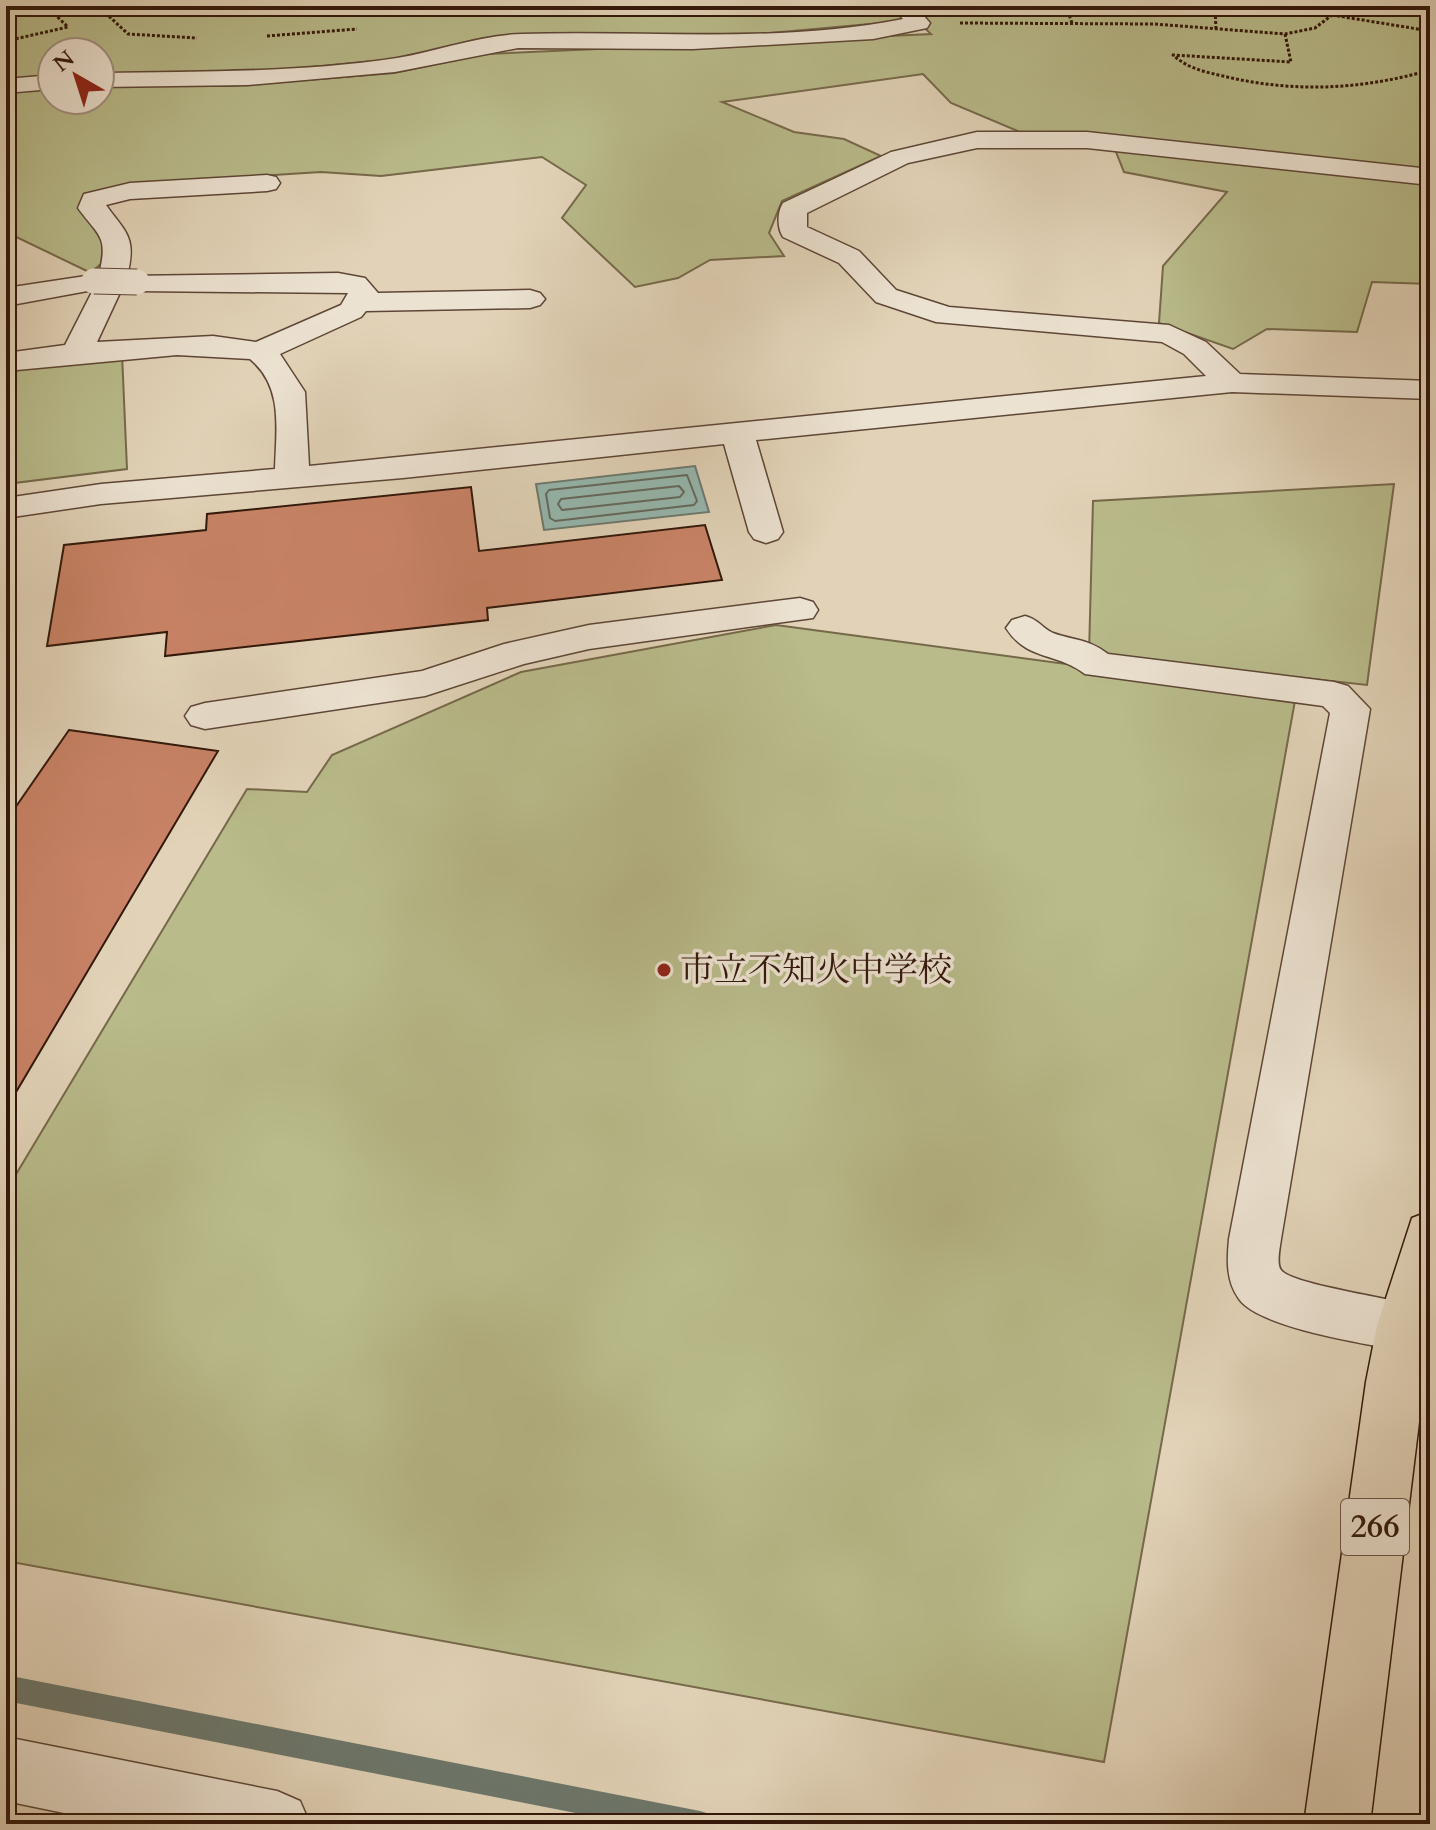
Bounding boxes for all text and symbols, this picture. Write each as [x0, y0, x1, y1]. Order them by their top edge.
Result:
north arrow [36, 36, 116, 116]
text: N [47, 44, 81, 79]
place label: 市立不知火中学校 [680, 947, 952, 993]
marker: 市立不知火中学校 [655, 961, 673, 979]
road number: 266 [1341, 1499, 1409, 1555]

